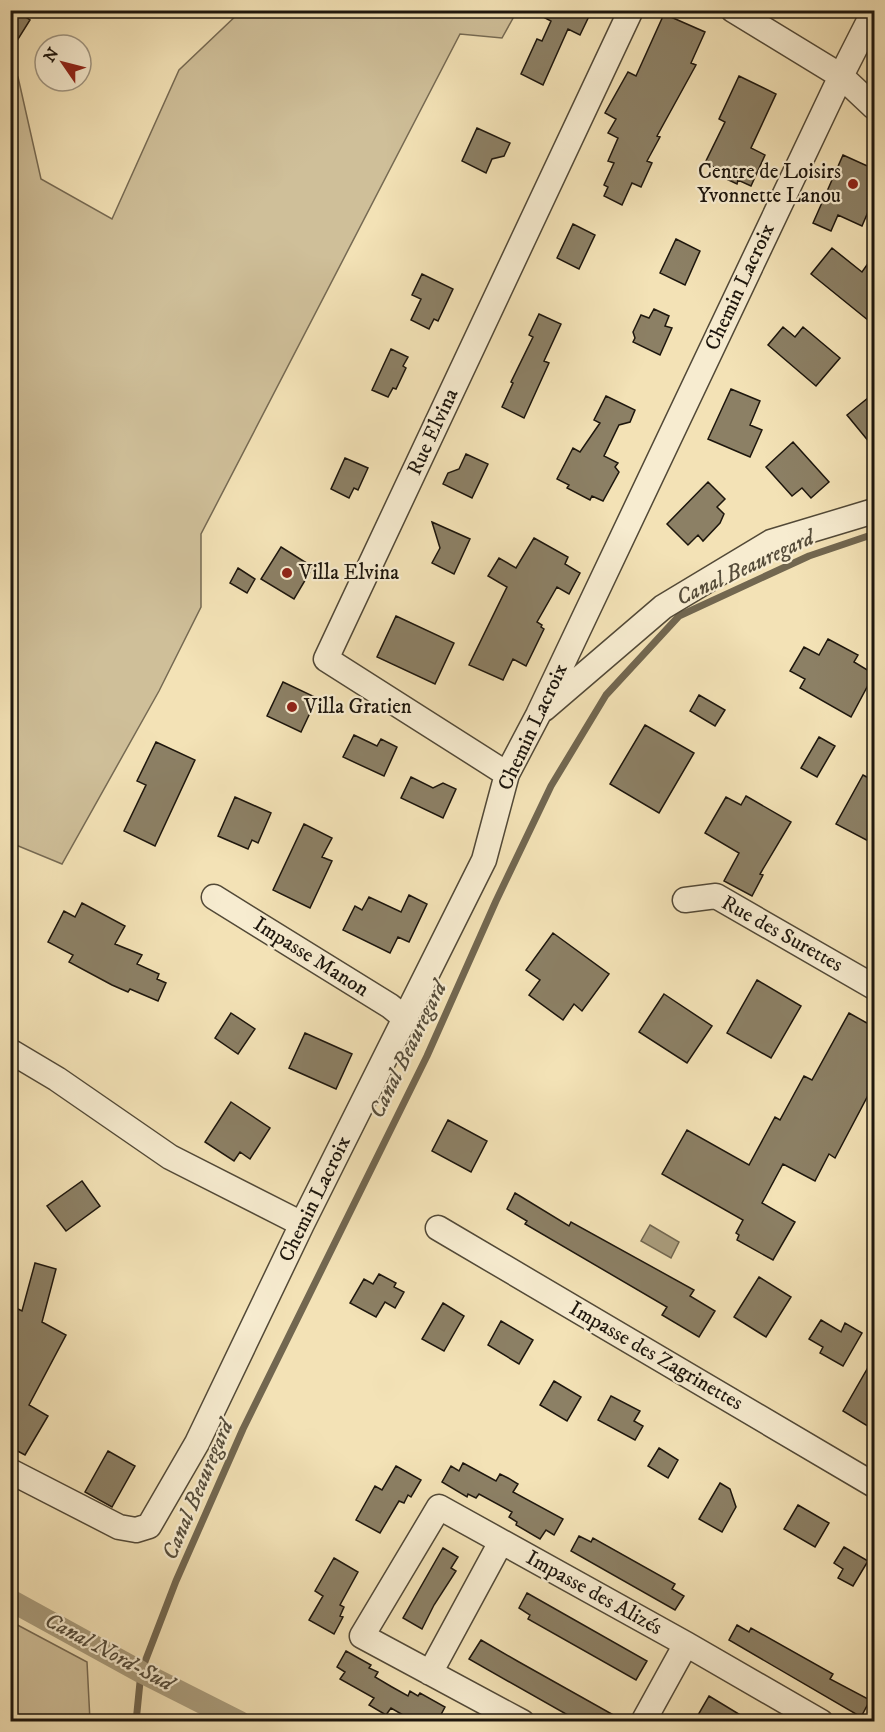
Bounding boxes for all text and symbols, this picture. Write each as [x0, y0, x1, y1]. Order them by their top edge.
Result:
north arrow [33, 33, 93, 93]
text: N [40, 44, 63, 66]
place label: Centre de Loisirs Yvonnette Lanou [697, 159, 841, 209]
marker: Centre de Loisirs Yvonnette Lanou [846, 177, 860, 191]
street label: Chemin Lacroix [699, 219, 781, 355]
street label: Rue Elvina [402, 384, 464, 480]
water label: Canal Beauregard [672, 523, 822, 612]
place label: Villa Elvina [298, 560, 399, 586]
marker: Villa Elvina [280, 566, 294, 580]
street label: Chemin Lacroix [492, 659, 574, 795]
place label: Villa Gratien [303, 694, 412, 720]
marker: Villa Gratien [285, 700, 299, 714]
street label: Rue des Surettes [717, 890, 847, 978]
street label: Impasse Manon [248, 911, 374, 1003]
water label: Canal Beauregard [363, 974, 454, 1123]
street label: Chemin Lacroix [273, 1132, 357, 1266]
street label: Impasse des Zagrinettes [564, 1296, 748, 1416]
water label: Canal Beauregard [156, 1413, 241, 1564]
street label: Impasse des Alizés [521, 1545, 667, 1641]
water label: Canal Nord-Sud [40, 1607, 181, 1699]

